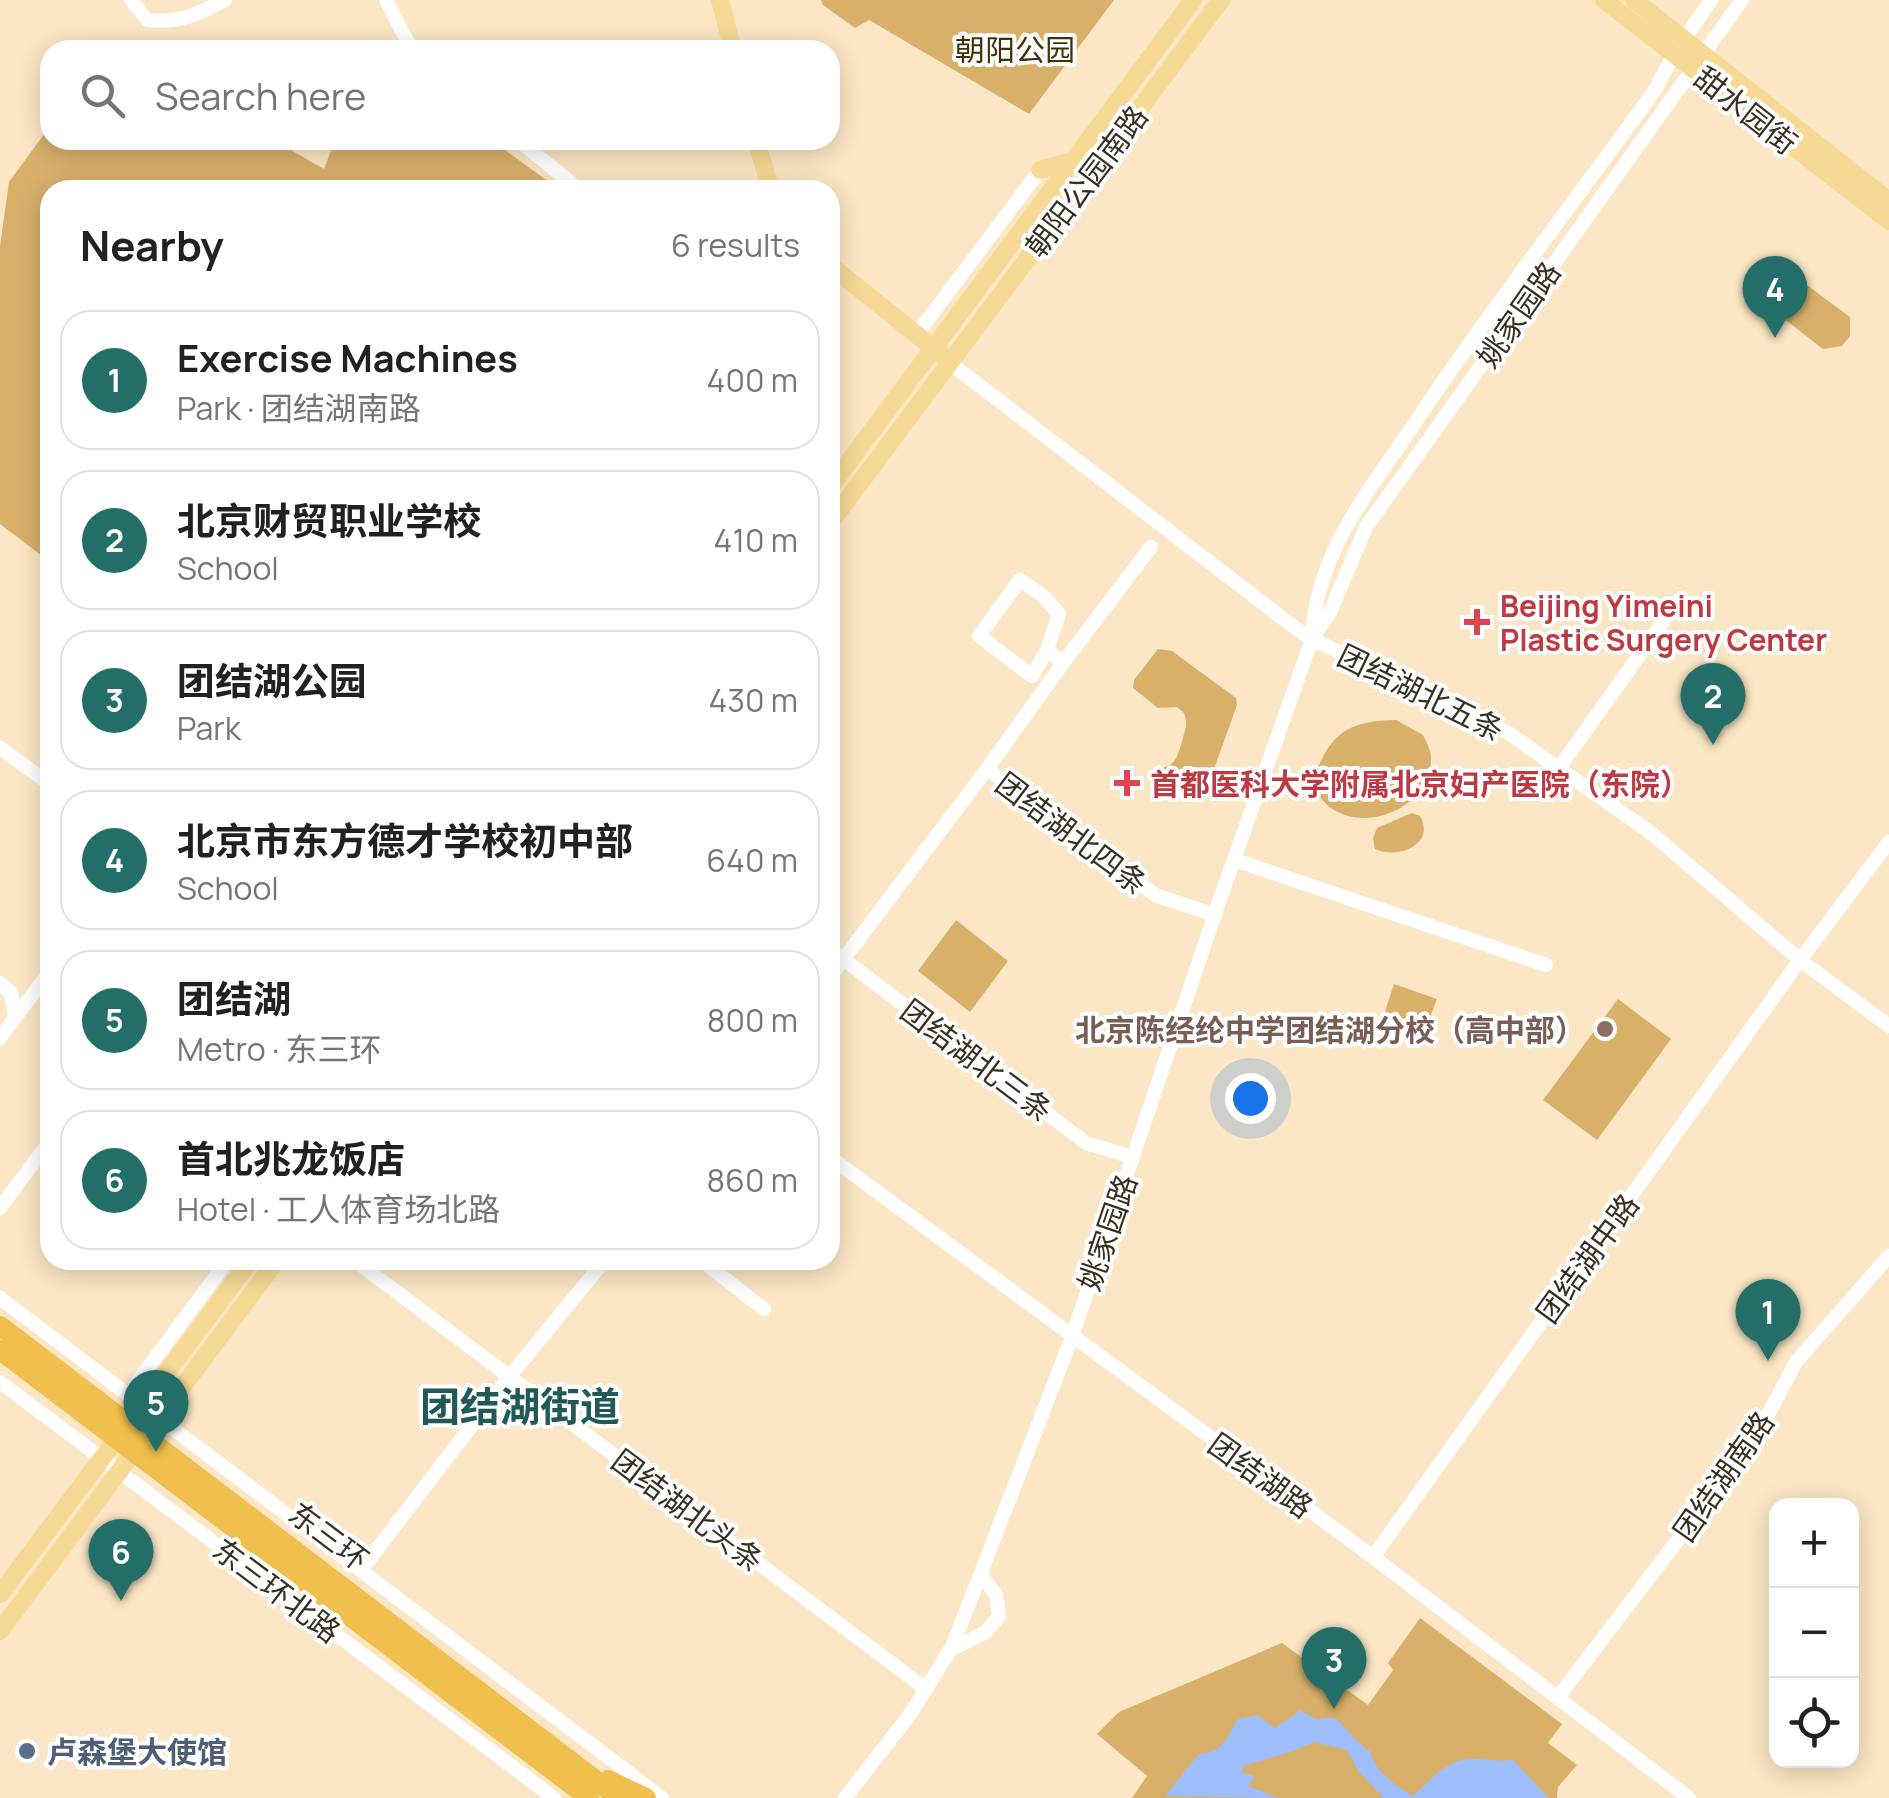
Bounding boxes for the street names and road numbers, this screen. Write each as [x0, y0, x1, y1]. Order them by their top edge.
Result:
street label: 甜水园街 [1686, 57, 1806, 163]
street label: 朝阳公园南路 [1015, 97, 1157, 265]
street label: 姚家园路 [1467, 253, 1569, 375]
street label: 团结湖北五条 [1331, 634, 1511, 750]
street label: 团结湖北四条 [988, 762, 1156, 904]
street label: 团结湖北三条 [893, 989, 1061, 1131]
street label: 姚家园路 [1068, 1169, 1146, 1295]
street label: 团结湖中路 [1526, 1185, 1648, 1331]
street label: 团结湖南路 [1663, 1403, 1783, 1549]
street label: 团结湖路 [1200, 1423, 1322, 1527]
street label: 团结湖北头条 [604, 1439, 772, 1581]
street label: 东三环 [281, 1493, 377, 1579]
street label: 东三环北路 [205, 1528, 349, 1652]

